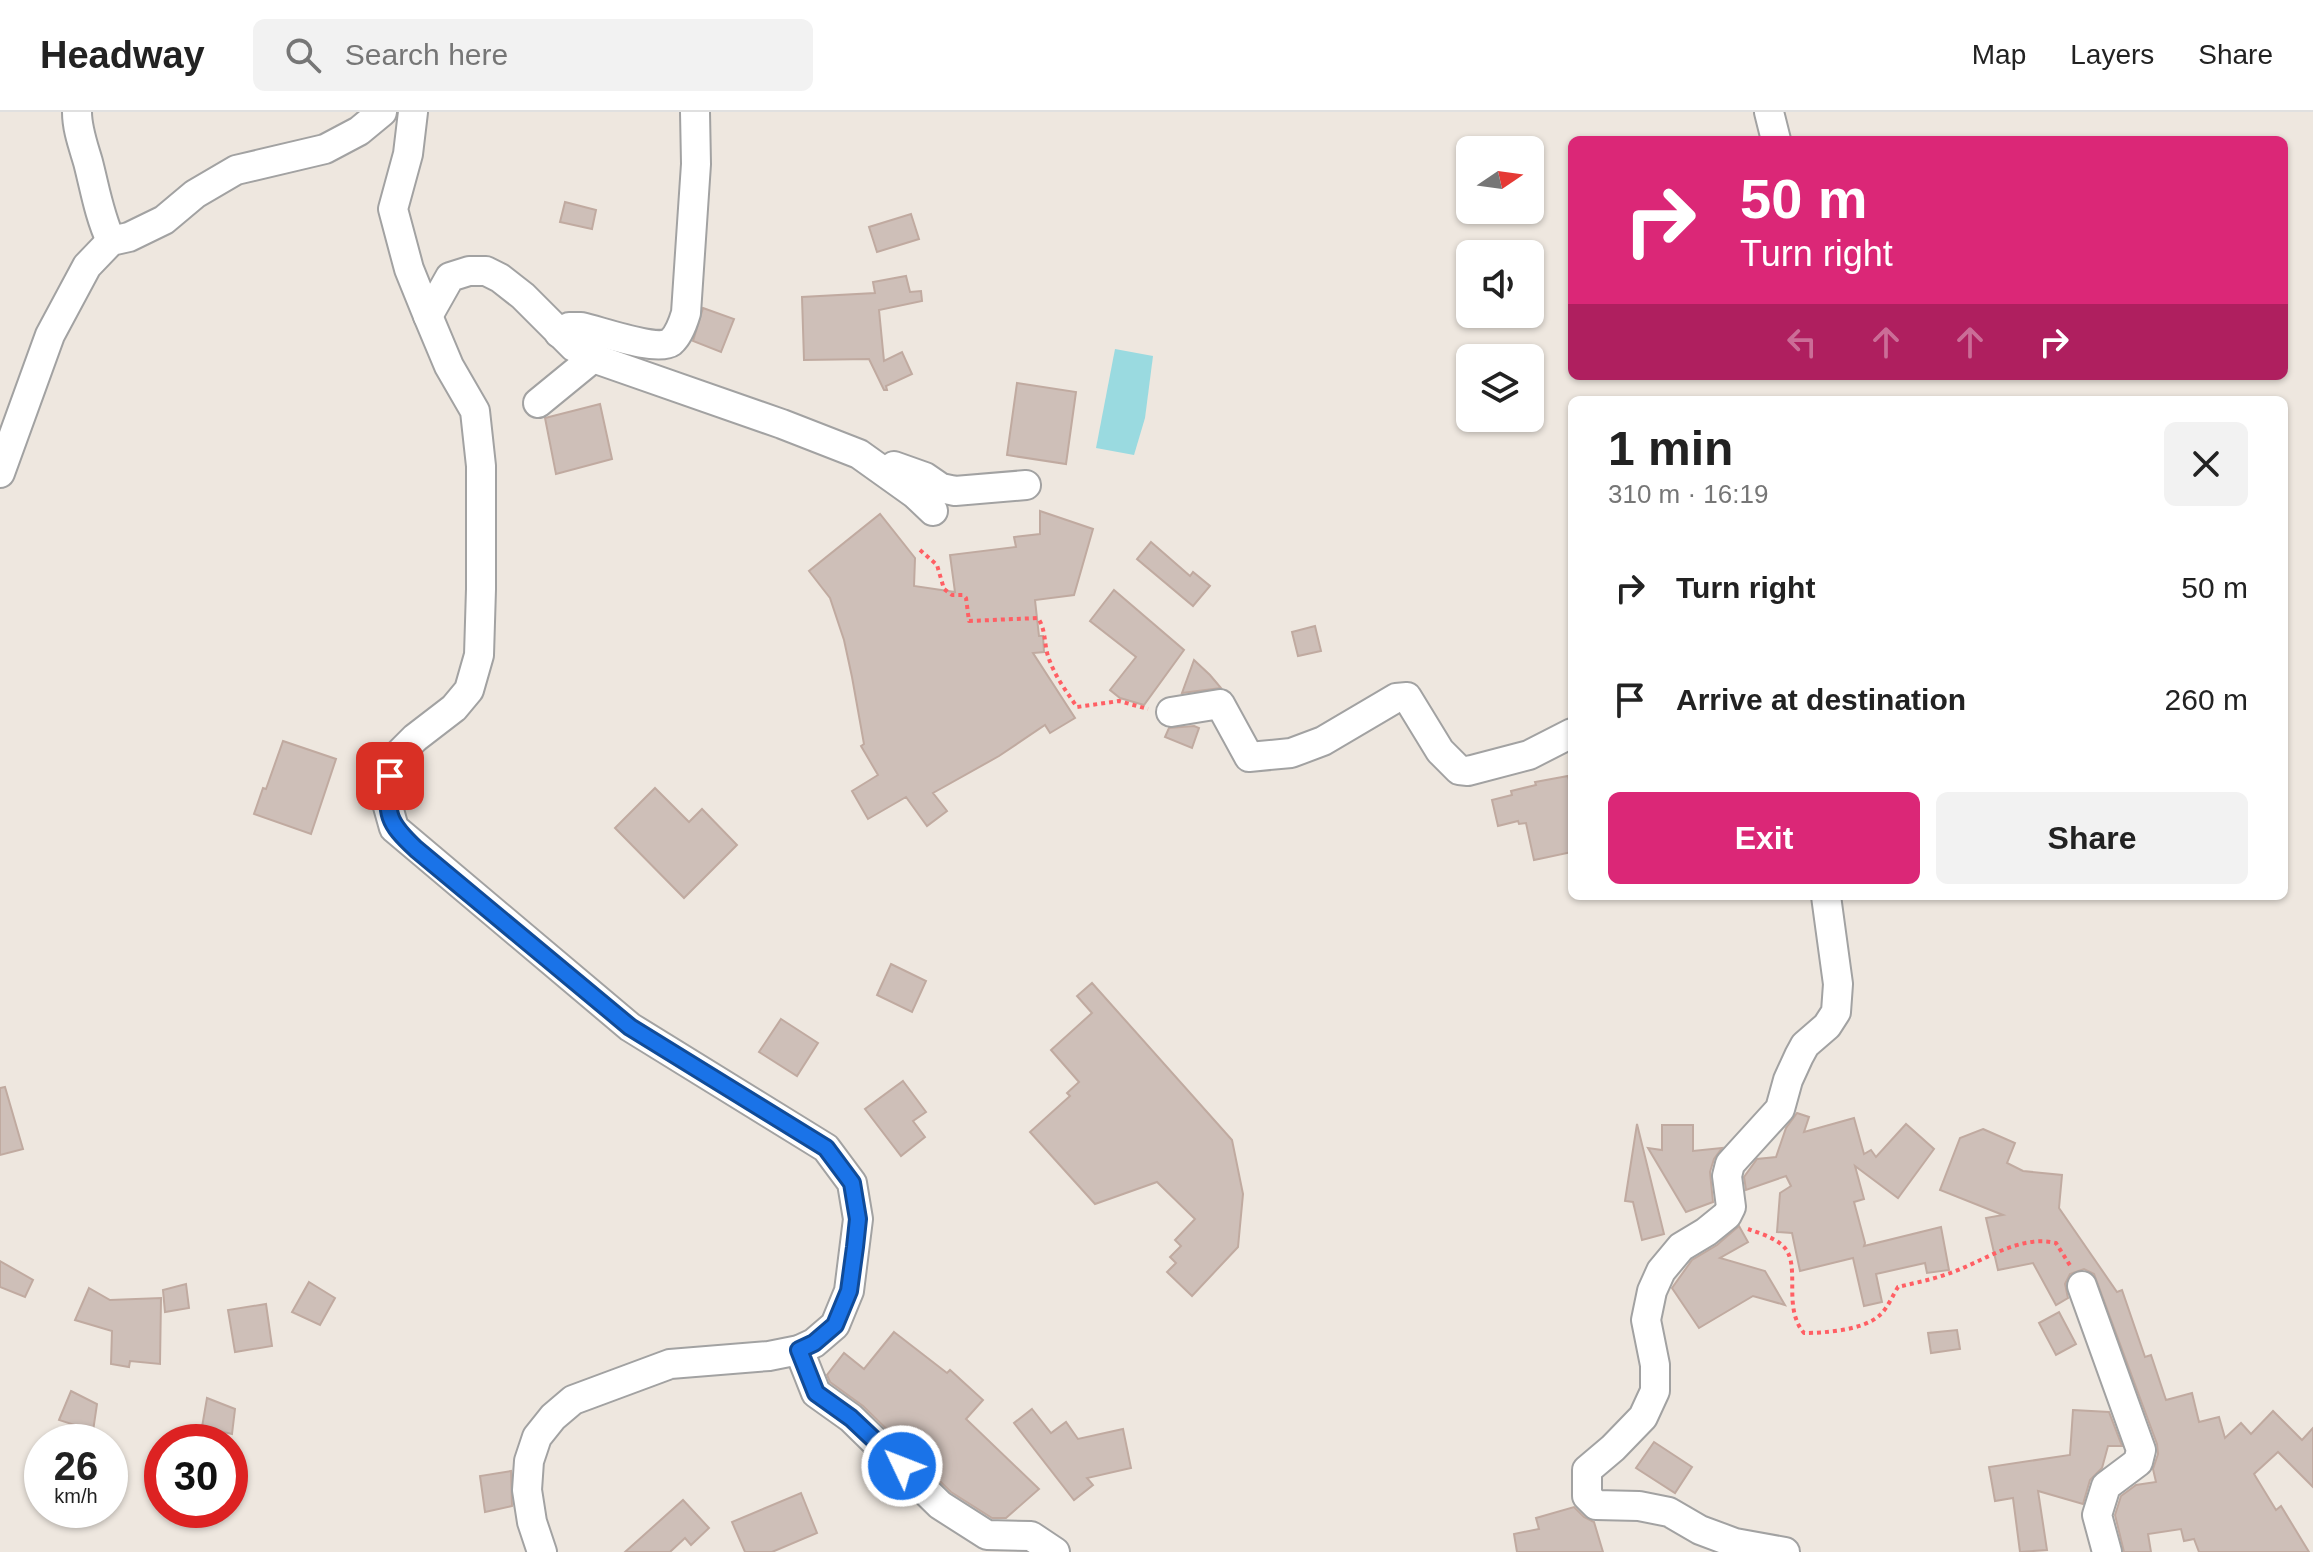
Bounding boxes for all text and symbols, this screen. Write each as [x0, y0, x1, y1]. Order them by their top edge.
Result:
search box [253, 19, 813, 91]
icon: search [281, 33, 325, 77]
text: Headway [40, 34, 205, 76]
text: Search here [345, 38, 508, 71]
text: Map [1972, 39, 2026, 70]
text: Layers [2070, 39, 2154, 70]
text: Share [2198, 39, 2273, 70]
north arrow [1456, 136, 1544, 224]
map controls [1456, 136, 1544, 432]
text: 50 m [1740, 167, 1868, 230]
icon: right [1608, 168, 1712, 272]
text: Turn right [1740, 233, 1893, 274]
button: sound [1456, 240, 1544, 328]
icon: left [1780, 320, 1824, 364]
icon: ahead [1864, 320, 1908, 364]
icon: ahead [1948, 320, 1992, 364]
icon: right [2032, 320, 2076, 364]
button: layers [1456, 344, 1544, 432]
text: 1 min [1608, 422, 1733, 475]
button: close [2164, 422, 2248, 506]
text: 310 m · 16:19 [1608, 479, 1768, 509]
icon: right [1608, 566, 1652, 610]
text: Turn right [1676, 571, 1815, 604]
text: 50 m [2181, 571, 2248, 604]
icon: arrive [1608, 678, 1652, 722]
text: Arrive at destination [1676, 683, 1966, 716]
text: 260 m [2165, 683, 2248, 716]
pin [356, 742, 424, 810]
icon: arrive [368, 754, 412, 798]
button: Exit [1608, 792, 1920, 884]
button: Share [1936, 792, 2248, 884]
speed limit sign: 30 [144, 1424, 248, 1528]
position arrow [860, 1424, 944, 1508]
text: 26 [54, 1444, 98, 1488]
text: km/h [54, 1485, 98, 1507]

